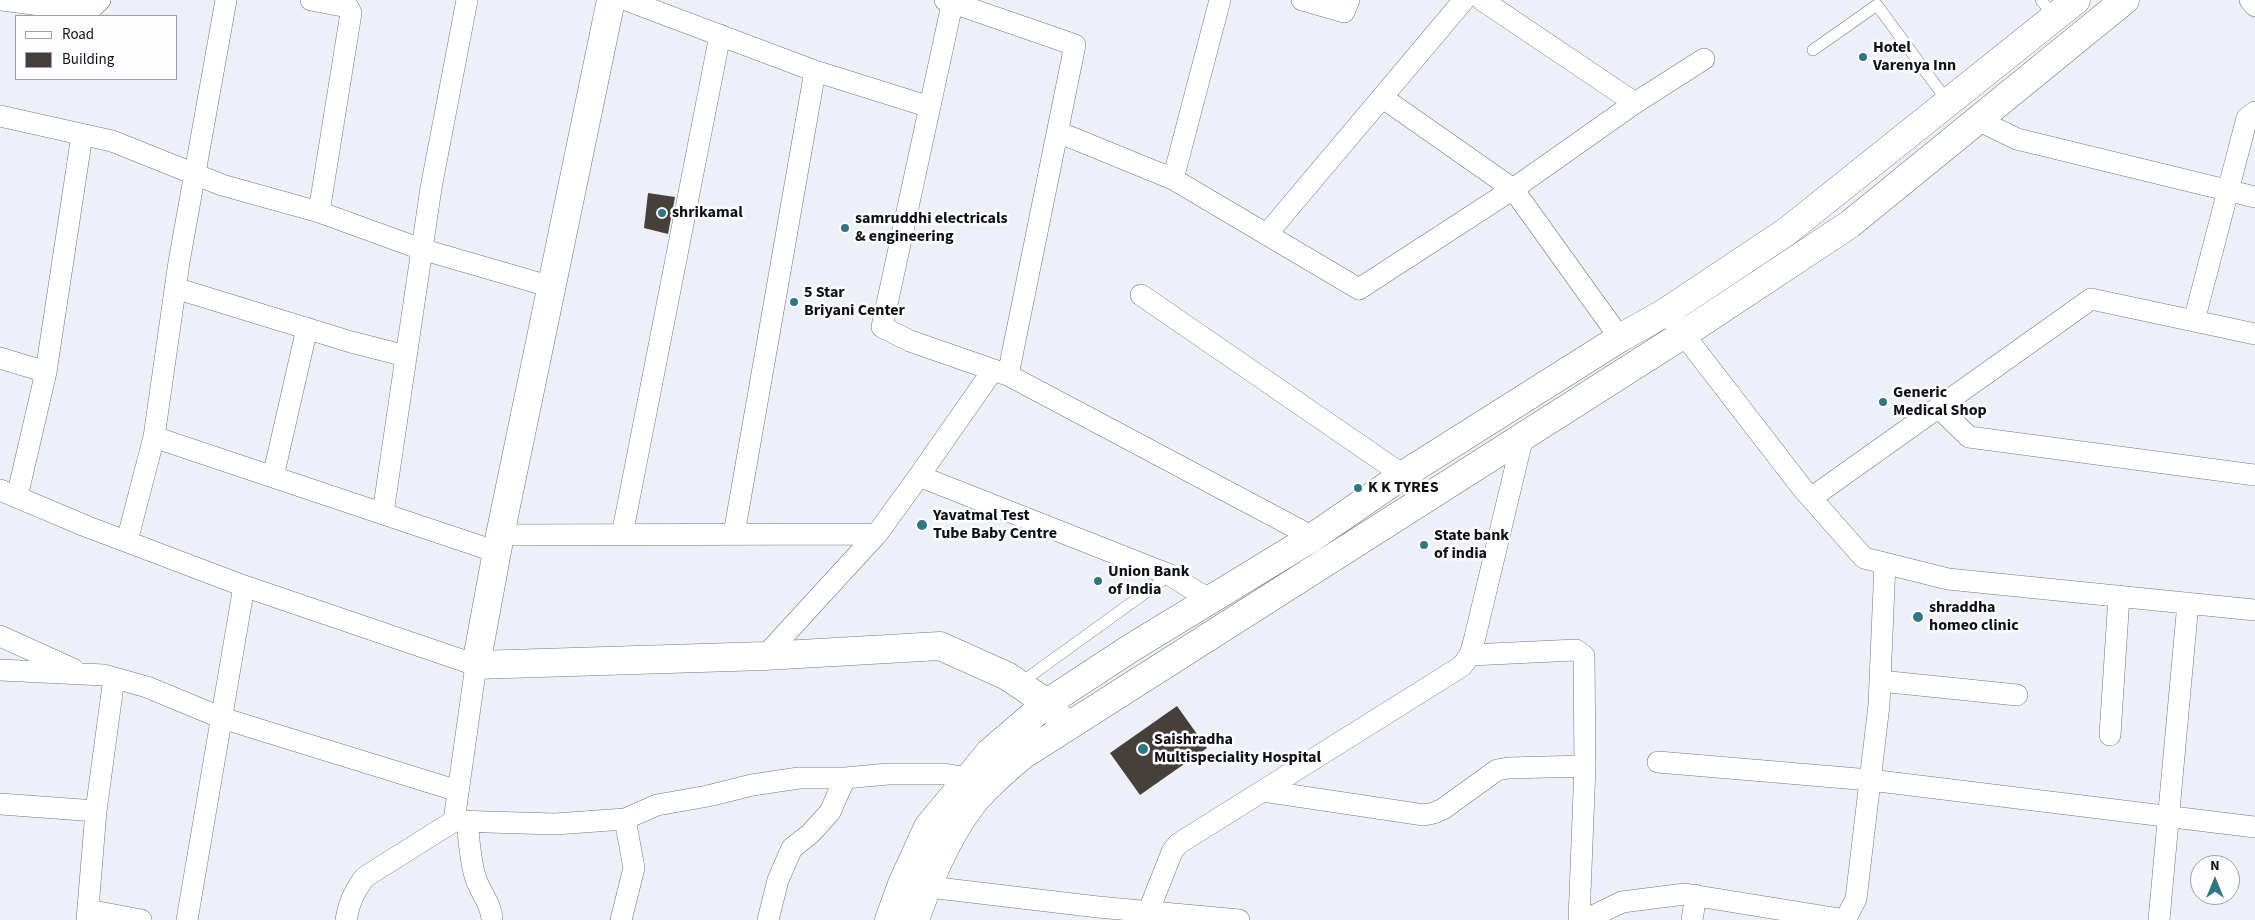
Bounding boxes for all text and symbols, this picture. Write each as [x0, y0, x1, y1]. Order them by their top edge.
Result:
legend [15, 15, 178, 80]
text: Road [62, 24, 94, 45]
place label: Hotel Varenya Inn [1873, 38, 1956, 76]
text: Building [62, 49, 114, 70]
marker: Hotel Varenya Inn [1857, 51, 1869, 63]
place label: shrikamal [672, 203, 743, 223]
marker: shrikamal [656, 207, 668, 219]
place label: samruddhi electricals & engineering [855, 209, 1008, 247]
marker: samruddhi electricals & engineering [839, 222, 851, 234]
place label: 5 Star Briyani Center [804, 283, 905, 321]
marker: 5 Star Briyani Center [788, 296, 800, 308]
place label: Generic Medical Shop [1893, 383, 1987, 421]
marker: Generic Medical Shop [1877, 396, 1889, 408]
place label: K K TYRES [1368, 478, 1439, 498]
marker: K K TYRES [1352, 482, 1364, 494]
place label: Yavatmal Test Tube Baby Centre [933, 506, 1057, 544]
marker: Yavatmal Test Tube Baby Centre [915, 518, 929, 532]
place label: State bank of india [1434, 526, 1509, 564]
marker: State bank of india [1418, 539, 1430, 551]
place label: Union Bank of India [1108, 562, 1189, 600]
marker: Union Bank of India [1092, 575, 1104, 587]
place label: shraddha homeo clinic [1929, 598, 2019, 636]
marker: shraddha homeo clinic [1911, 610, 1925, 624]
place label: Saishradha Multispeciality Hospital [1154, 730, 1321, 768]
marker: Saishradha Multispeciality Hospital [1136, 742, 1150, 756]
north arrow [2190, 855, 2240, 905]
text: N [2210, 856, 2220, 876]

